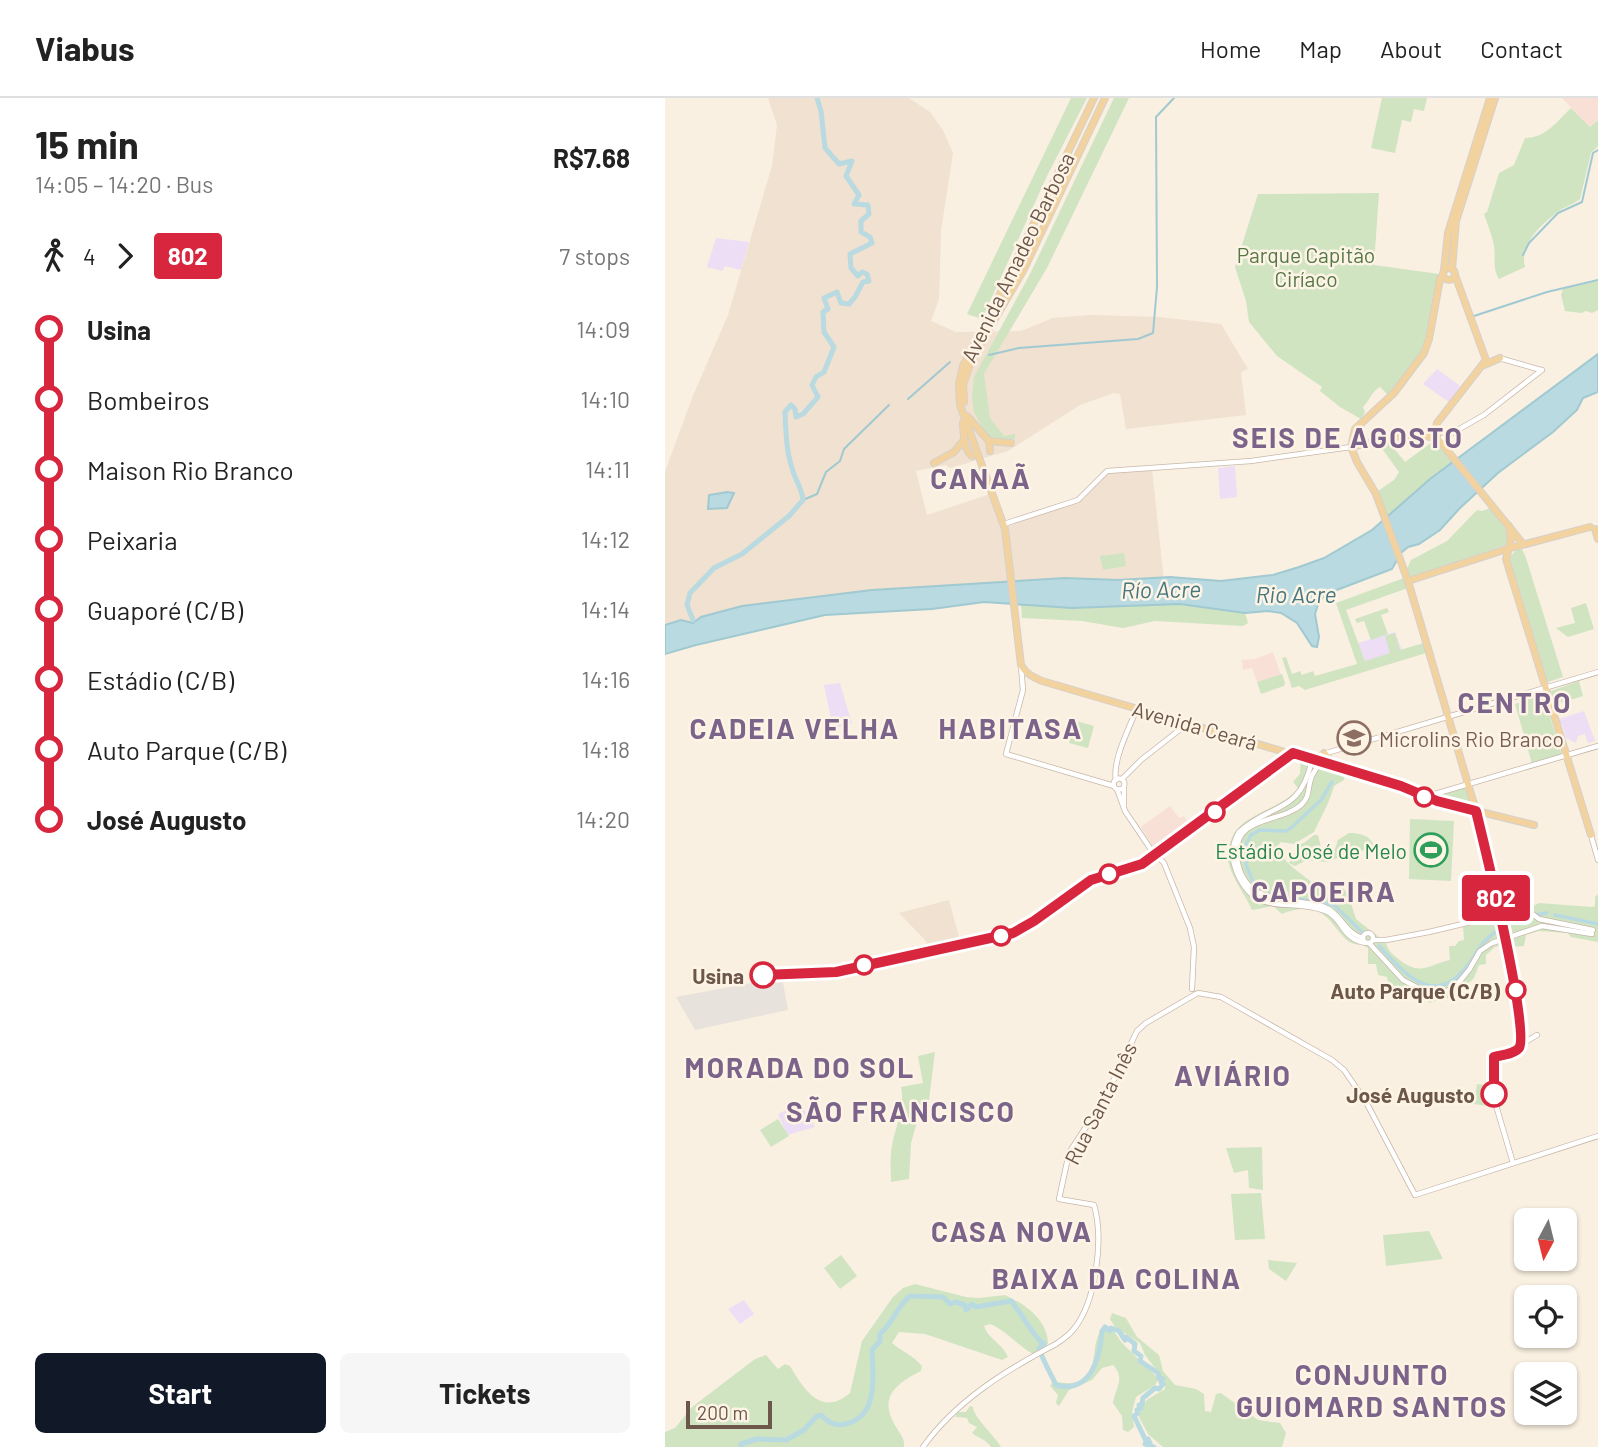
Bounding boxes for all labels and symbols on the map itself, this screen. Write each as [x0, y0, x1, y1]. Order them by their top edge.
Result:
street label: Avenida Amadeo Barbosa [955, 148, 1079, 366]
park label: Parque Capitão Ciríaco [1237, 242, 1375, 291]
district label: SEIS DE AGOSTO [1232, 420, 1464, 454]
district label: CANAÃ [930, 461, 1032, 495]
water label: Río Acre [1121, 574, 1201, 604]
water label: Rio Acre [1256, 580, 1336, 608]
district label: CENTRO [1458, 685, 1572, 719]
street label: Avenida Ceará [1130, 695, 1260, 755]
district label: CADEIA VELHA [690, 711, 900, 745]
district label: HABITASA [939, 711, 1083, 745]
school or university icon: Microlins Rio Branco [1335, 719, 1373, 757]
place label: Microlins Rio Branco [1379, 726, 1564, 751]
unlabelled marker [1414, 787, 1434, 807]
unlabelled marker [1205, 802, 1225, 822]
sports icon: Estádio José de Melo [1412, 831, 1450, 869]
place label: Estádio José de Melo [1215, 838, 1407, 863]
unlabelled marker [1099, 864, 1119, 884]
district label: CAPOEIRA [1251, 874, 1397, 908]
line badge: 802 [1456, 875, 1536, 921]
unlabelled marker [991, 926, 1011, 946]
unlabelled marker [854, 955, 874, 975]
marker: Usina [750, 962, 776, 988]
place label: Usina [692, 963, 744, 988]
place label: Auto Parque (C/B) [1330, 978, 1501, 1003]
marker: Auto Parque (C/B) [1506, 980, 1526, 1000]
street label: Rua Santa Inês [1059, 1038, 1141, 1168]
district label: MORADA DO SOL [685, 1050, 915, 1084]
district label: AVIÁRIO [1174, 1058, 1292, 1092]
marker: José Augusto [1481, 1081, 1507, 1107]
place label: José Augusto [1346, 1082, 1475, 1107]
district label: SÃO FRANCISCO [786, 1094, 1016, 1128]
north arrow [1514, 1208, 1577, 1270]
district label: CASA NOVA [931, 1214, 1093, 1248]
district label: BAIXA DA COLINA [992, 1261, 1242, 1295]
district label: CONJUNTO GUIOMARD SANTOS [1236, 1357, 1508, 1423]
scale bar [686, 1398, 772, 1430]

